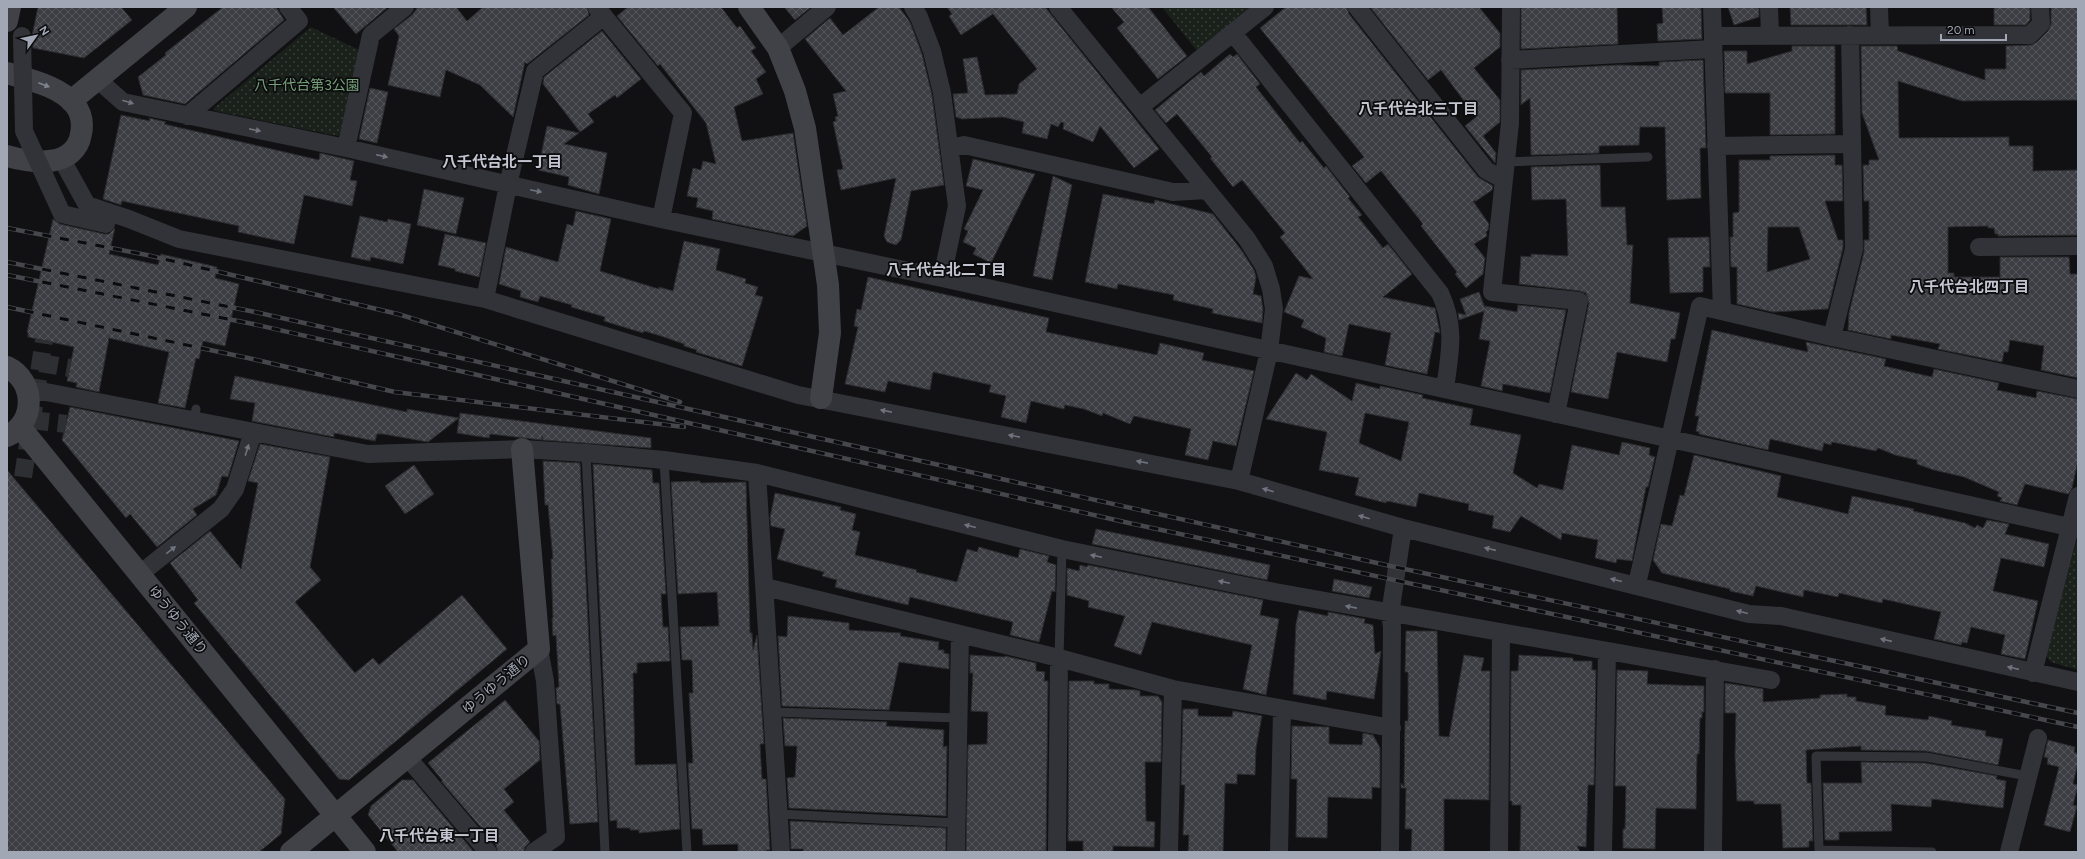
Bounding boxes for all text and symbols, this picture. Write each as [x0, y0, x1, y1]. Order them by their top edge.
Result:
north arrow [16, 16, 56, 56]
scale bar [1941, 16, 2006, 42]
text: 20 m [1947, 23, 1975, 37]
text: N [36, 24, 52, 38]
park label: 八千代台第3公園 [254, 77, 360, 94]
one-way arrow [39, 82, 50, 88]
one-way arrow [122, 99, 134, 105]
district label: 八千代台北三丁目 [1358, 100, 1478, 118]
one-way arrow [249, 127, 261, 133]
district label: 八千代台北一丁目 [442, 153, 562, 171]
one-way arrow [376, 154, 388, 160]
one-way arrow [530, 189, 542, 195]
district label: 八千代台北二丁目 [886, 261, 1006, 279]
district label: 八千代台北四丁目 [1909, 278, 2029, 296]
one-way arrow [880, 408, 893, 414]
one-way arrow [1008, 433, 1020, 439]
one-way arrow [245, 444, 251, 456]
one-way arrow [1135, 458, 1148, 464]
one-way arrow [1262, 487, 1274, 493]
one-way arrow [1358, 514, 1370, 520]
one-way arrow [964, 522, 976, 528]
one-way arrow [165, 546, 176, 554]
one-way arrow [1484, 546, 1496, 552]
one-way arrow [1090, 552, 1103, 558]
one-way arrow [1610, 576, 1623, 582]
one-way arrow [1218, 578, 1230, 584]
street label: ゆうゆう通り [145, 582, 211, 658]
one-way arrow [1345, 603, 1357, 609]
one-way arrow [1736, 609, 1748, 615]
one-way arrow [1880, 636, 1892, 642]
street label: ゆうゆう通り [459, 651, 534, 718]
one-way arrow [2006, 665, 2019, 671]
district label: 八千代台東一丁目 [379, 827, 499, 845]

